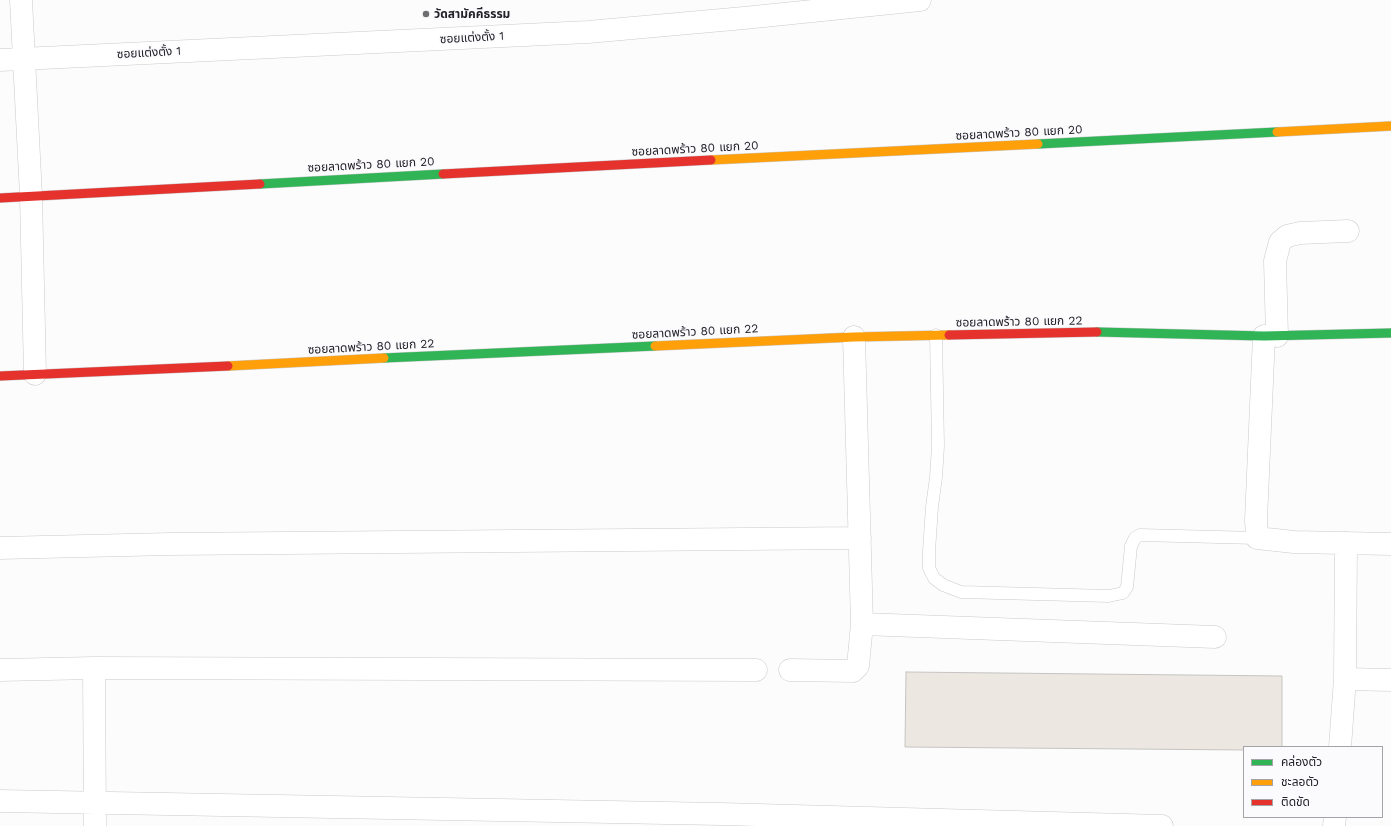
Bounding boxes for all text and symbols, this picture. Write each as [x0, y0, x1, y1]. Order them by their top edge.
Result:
place label: วัดสามัคคีธรรม [434, 7, 510, 21]
marker: วัดสามัคคีธรรม [421, 9, 431, 19]
street label: ซอยแต่งตั้ง 1 [440, 29, 504, 47]
street label: ซอยแต่งตั้ง 1 [117, 44, 181, 62]
street label: ซอยลาดพร้าว 80 แยก 20 [955, 122, 1083, 144]
street label: ซอยลาดพร้าว 80 แยก 20 [631, 138, 759, 160]
street label: ซอยลาดพร้าว 80 แยก 20 [307, 154, 435, 176]
street label: ซอยลาดพร้าว 80 แยก 22 [956, 314, 1082, 330]
street label: ซอยลาดพร้าว 80 แยก 22 [631, 321, 759, 343]
street label: ซอยลาดพร้าว 80 แยก 22 [307, 336, 435, 358]
legend [1243, 746, 1383, 818]
text: คล่องตัว [1281, 755, 1322, 769]
text: ชะลอตัว [1281, 775, 1319, 789]
text: ติดขัด [1281, 795, 1310, 809]

